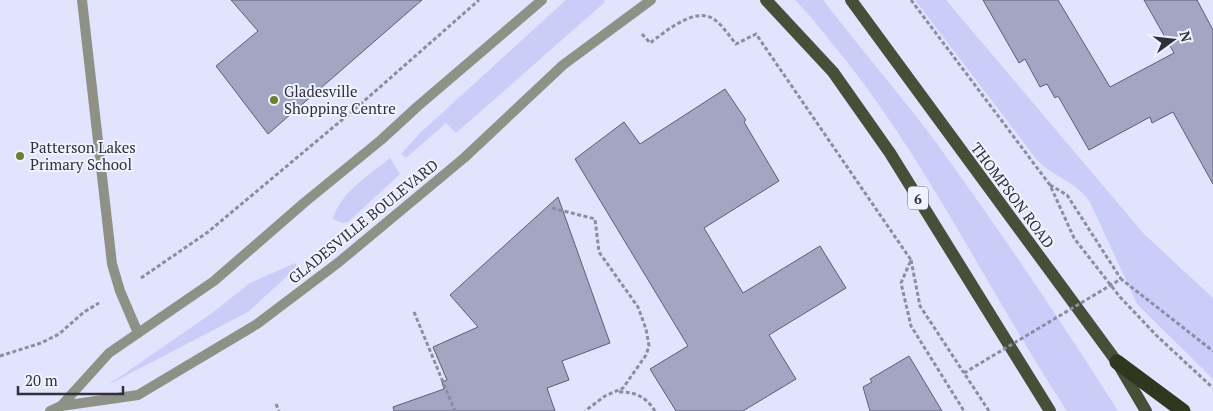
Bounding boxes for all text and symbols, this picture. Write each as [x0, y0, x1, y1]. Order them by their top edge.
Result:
north arrow [1148, 15, 1198, 65]
text: N [1175, 29, 1197, 44]
place label: Gladesville Shopping Centre [284, 81, 396, 118]
marker: Gladesville Shopping Centre [268, 94, 280, 106]
place label: Patterson Lakes Primary School [30, 137, 136, 174]
street label: THOMPSON ROAD [967, 138, 1059, 252]
marker: Patterson Lakes Primary School [14, 150, 26, 162]
street label: GLADESVILLE BOULEVARD [284, 154, 442, 288]
road number: 6 [908, 187, 928, 210]
scale bar [18, 364, 122, 396]
text: 20 m [25, 370, 58, 390]

